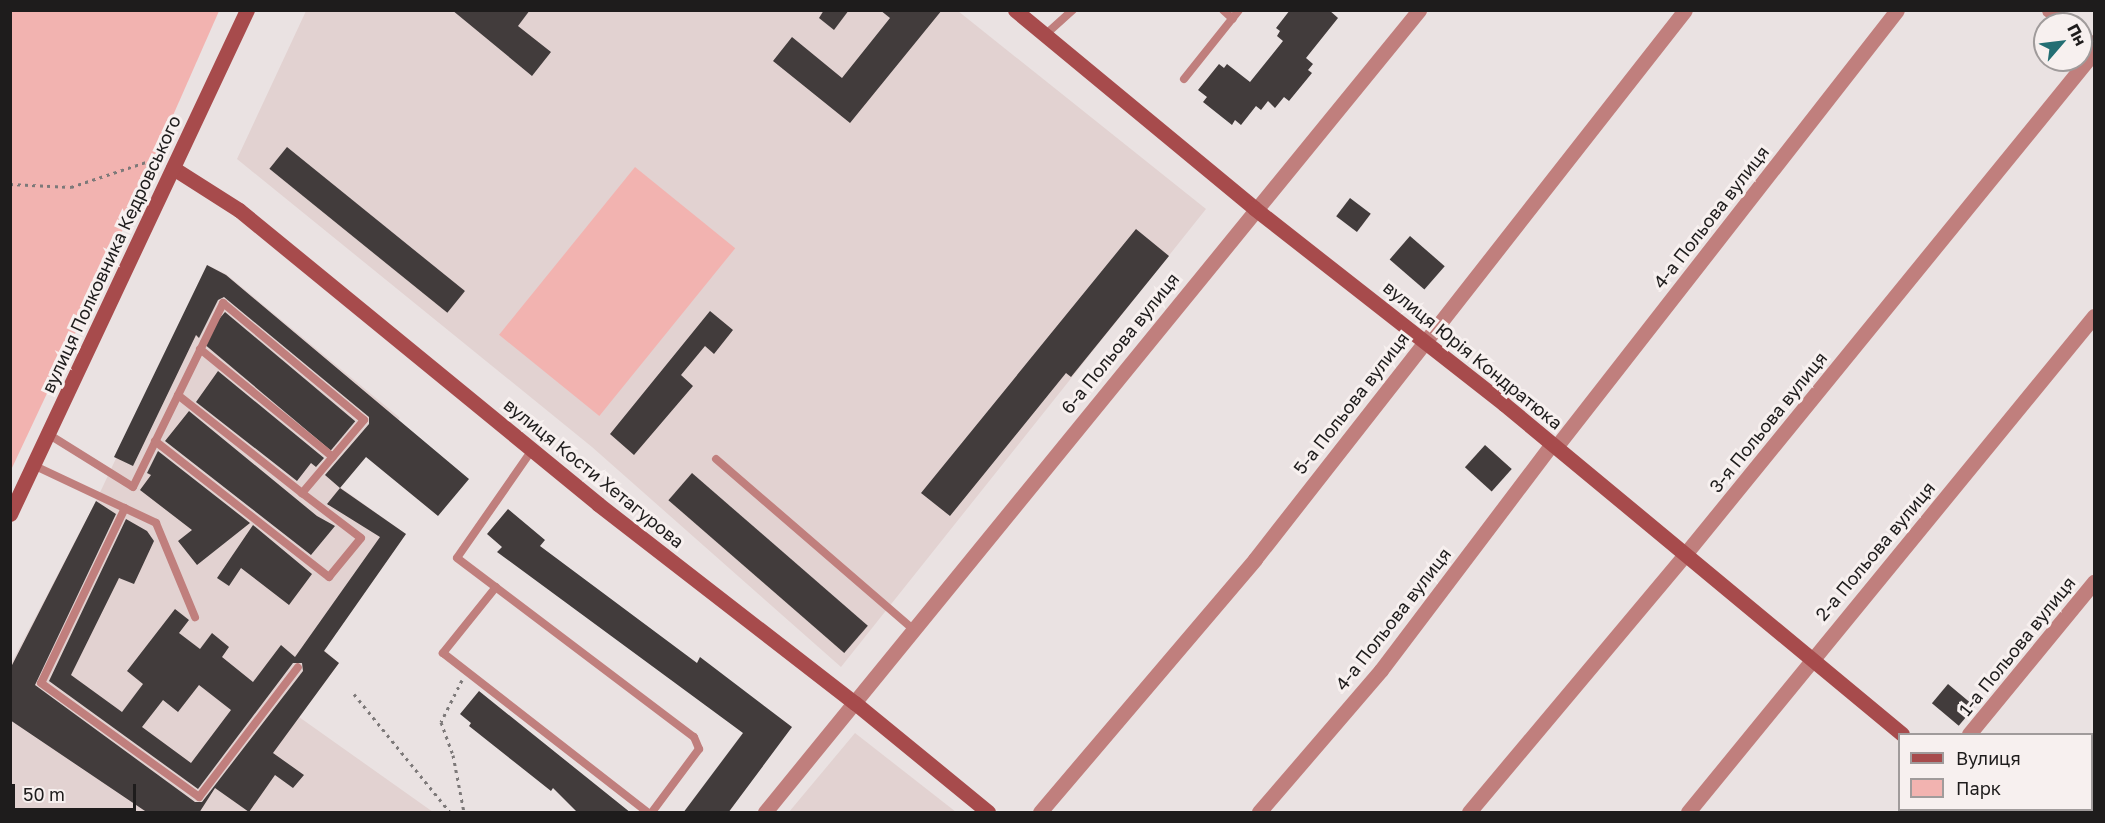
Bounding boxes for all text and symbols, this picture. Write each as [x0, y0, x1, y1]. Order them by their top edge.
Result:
north arrow [2033, 12, 2093, 72]
text: Пн [2063, 20, 2091, 49]
street label: вулиця Полковника Кедровського [37, 112, 185, 396]
street label: 4-а Польова вулиця [1649, 141, 1773, 293]
street label: 6-а Польова вулиця [1057, 268, 1183, 418]
street label: вулиця Юрія Кондратюка [1379, 276, 1567, 434]
street label: 5-а Польова вулиця [1289, 328, 1413, 478]
street label: 3-я Польова вулиця [1705, 347, 1831, 497]
street label: вулиця Кости Хетагурова [500, 394, 688, 552]
street label: 2-а Польова вулиця [1811, 477, 1939, 625]
street label: 4-а Польова вулиця [1331, 543, 1455, 695]
street label: 1-а Польова вулиця [1954, 572, 2080, 720]
legend [1898, 733, 2093, 811]
text: Вулиця [1956, 747, 2021, 769]
scale bar [15, 772, 140, 810]
text: Парк [1956, 777, 2001, 799]
text: 50 m [23, 783, 65, 805]

